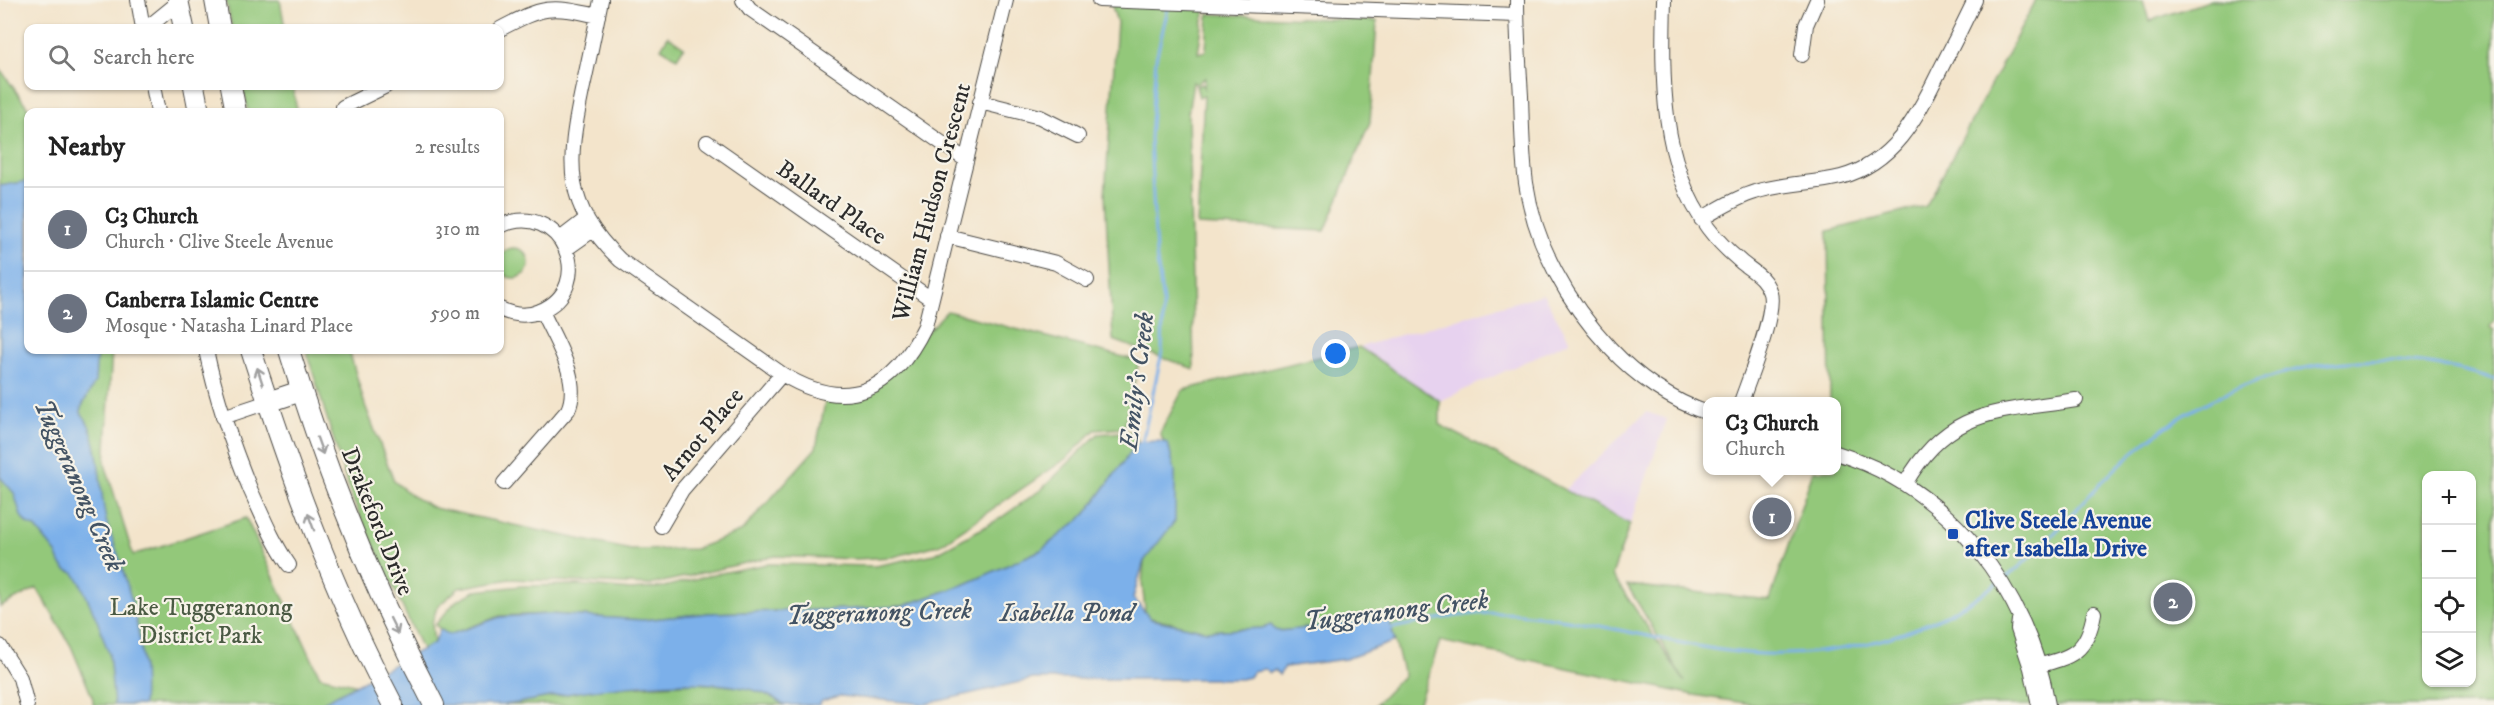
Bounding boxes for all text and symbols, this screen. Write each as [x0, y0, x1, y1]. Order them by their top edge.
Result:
search box [24, 24, 504, 90]
icon: search [45, 41, 78, 74]
text: Search here [93, 44, 195, 71]
street label: William Hudson Crescent [885, 79, 978, 326]
text: Nearby [48, 131, 125, 164]
text: 2 results [415, 135, 480, 160]
street label: Ballard Place [771, 154, 892, 252]
text: C3 Church [105, 203, 198, 230]
text: 1 [64, 217, 71, 242]
text: 310 m [435, 217, 480, 242]
text: Church · Clive Steele Avenue [105, 230, 334, 255]
text: Canberra Islamic Centre [105, 287, 319, 314]
text: 2 [63, 301, 72, 326]
text: 590 m [430, 301, 480, 326]
water label: Emily's Creek [1112, 310, 1162, 454]
text: Mosque · Natasha Linard Place [105, 314, 353, 339]
your location [1321, 339, 1350, 368]
one-way arrow [253, 367, 264, 386]
street label: Arnot Place [655, 382, 751, 487]
water label: Tuggeranong Creek [26, 394, 132, 577]
popup [1703, 397, 1841, 475]
text: C3 Church [1725, 410, 1819, 437]
one-way arrow [315, 436, 326, 455]
text: Church [1725, 437, 1785, 462]
street label: Drakeford Drive [334, 443, 420, 600]
map controls [2422, 471, 2476, 687]
button: + [2422, 471, 2476, 525]
pin: 1 [1752, 494, 1792, 540]
place label: Clive Steele Avenue after Isabella Drive [1965, 506, 2152, 564]
one-way arrow [304, 513, 315, 532]
button: − [2422, 525, 2476, 579]
marker: Clive Steele Avenue after Isabella Drive [1946, 527, 1960, 541]
button: locate [2422, 579, 2476, 633]
pin: 2 [2154, 580, 2192, 624]
water label: Tuggeranong Creek [1302, 584, 1490, 639]
park label: Lake Tuggeranong District Park [109, 593, 293, 651]
water label: Tuggeranong Creek [786, 594, 973, 633]
water label: Isabella Pond [998, 597, 1137, 630]
one-way arrow [389, 617, 400, 635]
button: layers [2422, 633, 2476, 687]

